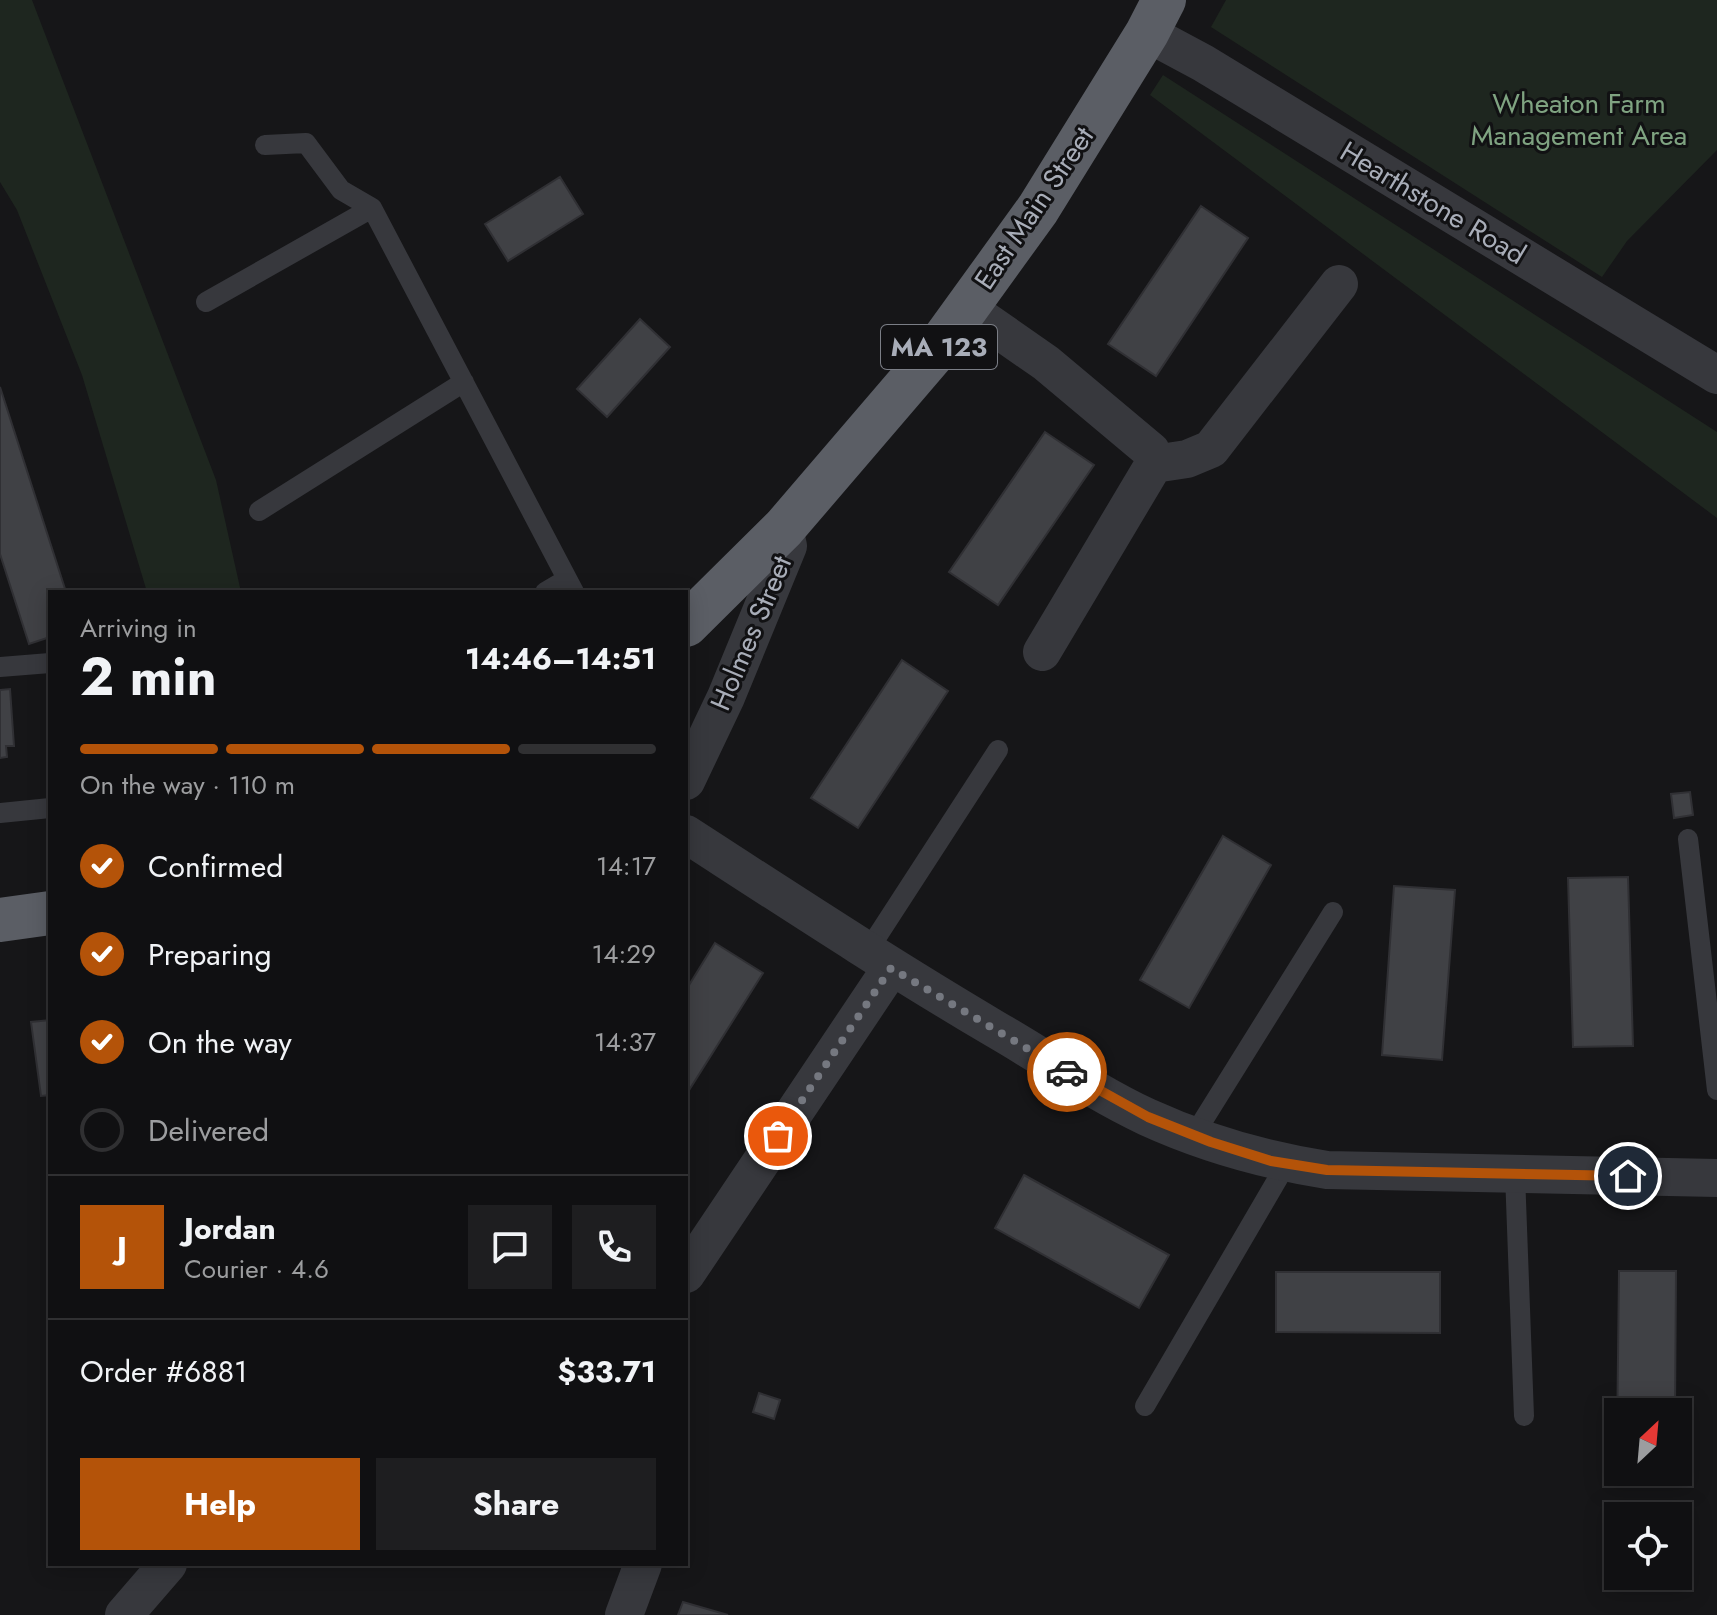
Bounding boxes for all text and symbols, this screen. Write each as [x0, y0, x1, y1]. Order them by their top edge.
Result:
park label: Wheaton Farm Management Area [1471, 83, 1687, 156]
street label: East Main Street [964, 118, 1104, 298]
street label: Hearthstone Road [1332, 131, 1534, 275]
road number: MA 123 [881, 325, 997, 369]
street label: Holmes Street [700, 549, 802, 717]
text: Arriving in [80, 609, 197, 647]
text: 14:46–14:51 [465, 637, 656, 680]
text: 2 min [80, 639, 217, 715]
text: On the way · 110 m [80, 766, 295, 804]
icon: check [80, 844, 124, 888]
text: Confirmed [148, 845, 283, 888]
text: 14:17 [596, 847, 656, 885]
icon: check [80, 932, 124, 976]
text: Preparing [148, 933, 272, 976]
text: 14:29 [592, 935, 656, 973]
icon: check [80, 1020, 124, 1064]
text: On the way [148, 1021, 292, 1064]
text: 14:37 [594, 1023, 656, 1061]
courier [1027, 1032, 1107, 1112]
icon: car [1045, 1050, 1089, 1094]
pin [744, 1102, 812, 1170]
text: Delivered [148, 1109, 269, 1152]
icon: bag [756, 1114, 800, 1158]
pin [1594, 1142, 1662, 1210]
icon: home [1606, 1154, 1650, 1198]
button: chat [468, 1205, 552, 1289]
button: phone [572, 1205, 656, 1289]
text: Jordan [184, 1207, 276, 1250]
text: J [117, 1226, 127, 1269]
text: Courier · 4.6 [184, 1250, 329, 1288]
text: Order #6881 [80, 1350, 248, 1393]
text: $33.71 [558, 1350, 656, 1393]
north arrow [1604, 1398, 1692, 1486]
map controls [1604, 1398, 1692, 1590]
button: Help [80, 1458, 360, 1550]
button: Share [376, 1458, 656, 1550]
button: locate [1604, 1502, 1692, 1590]

